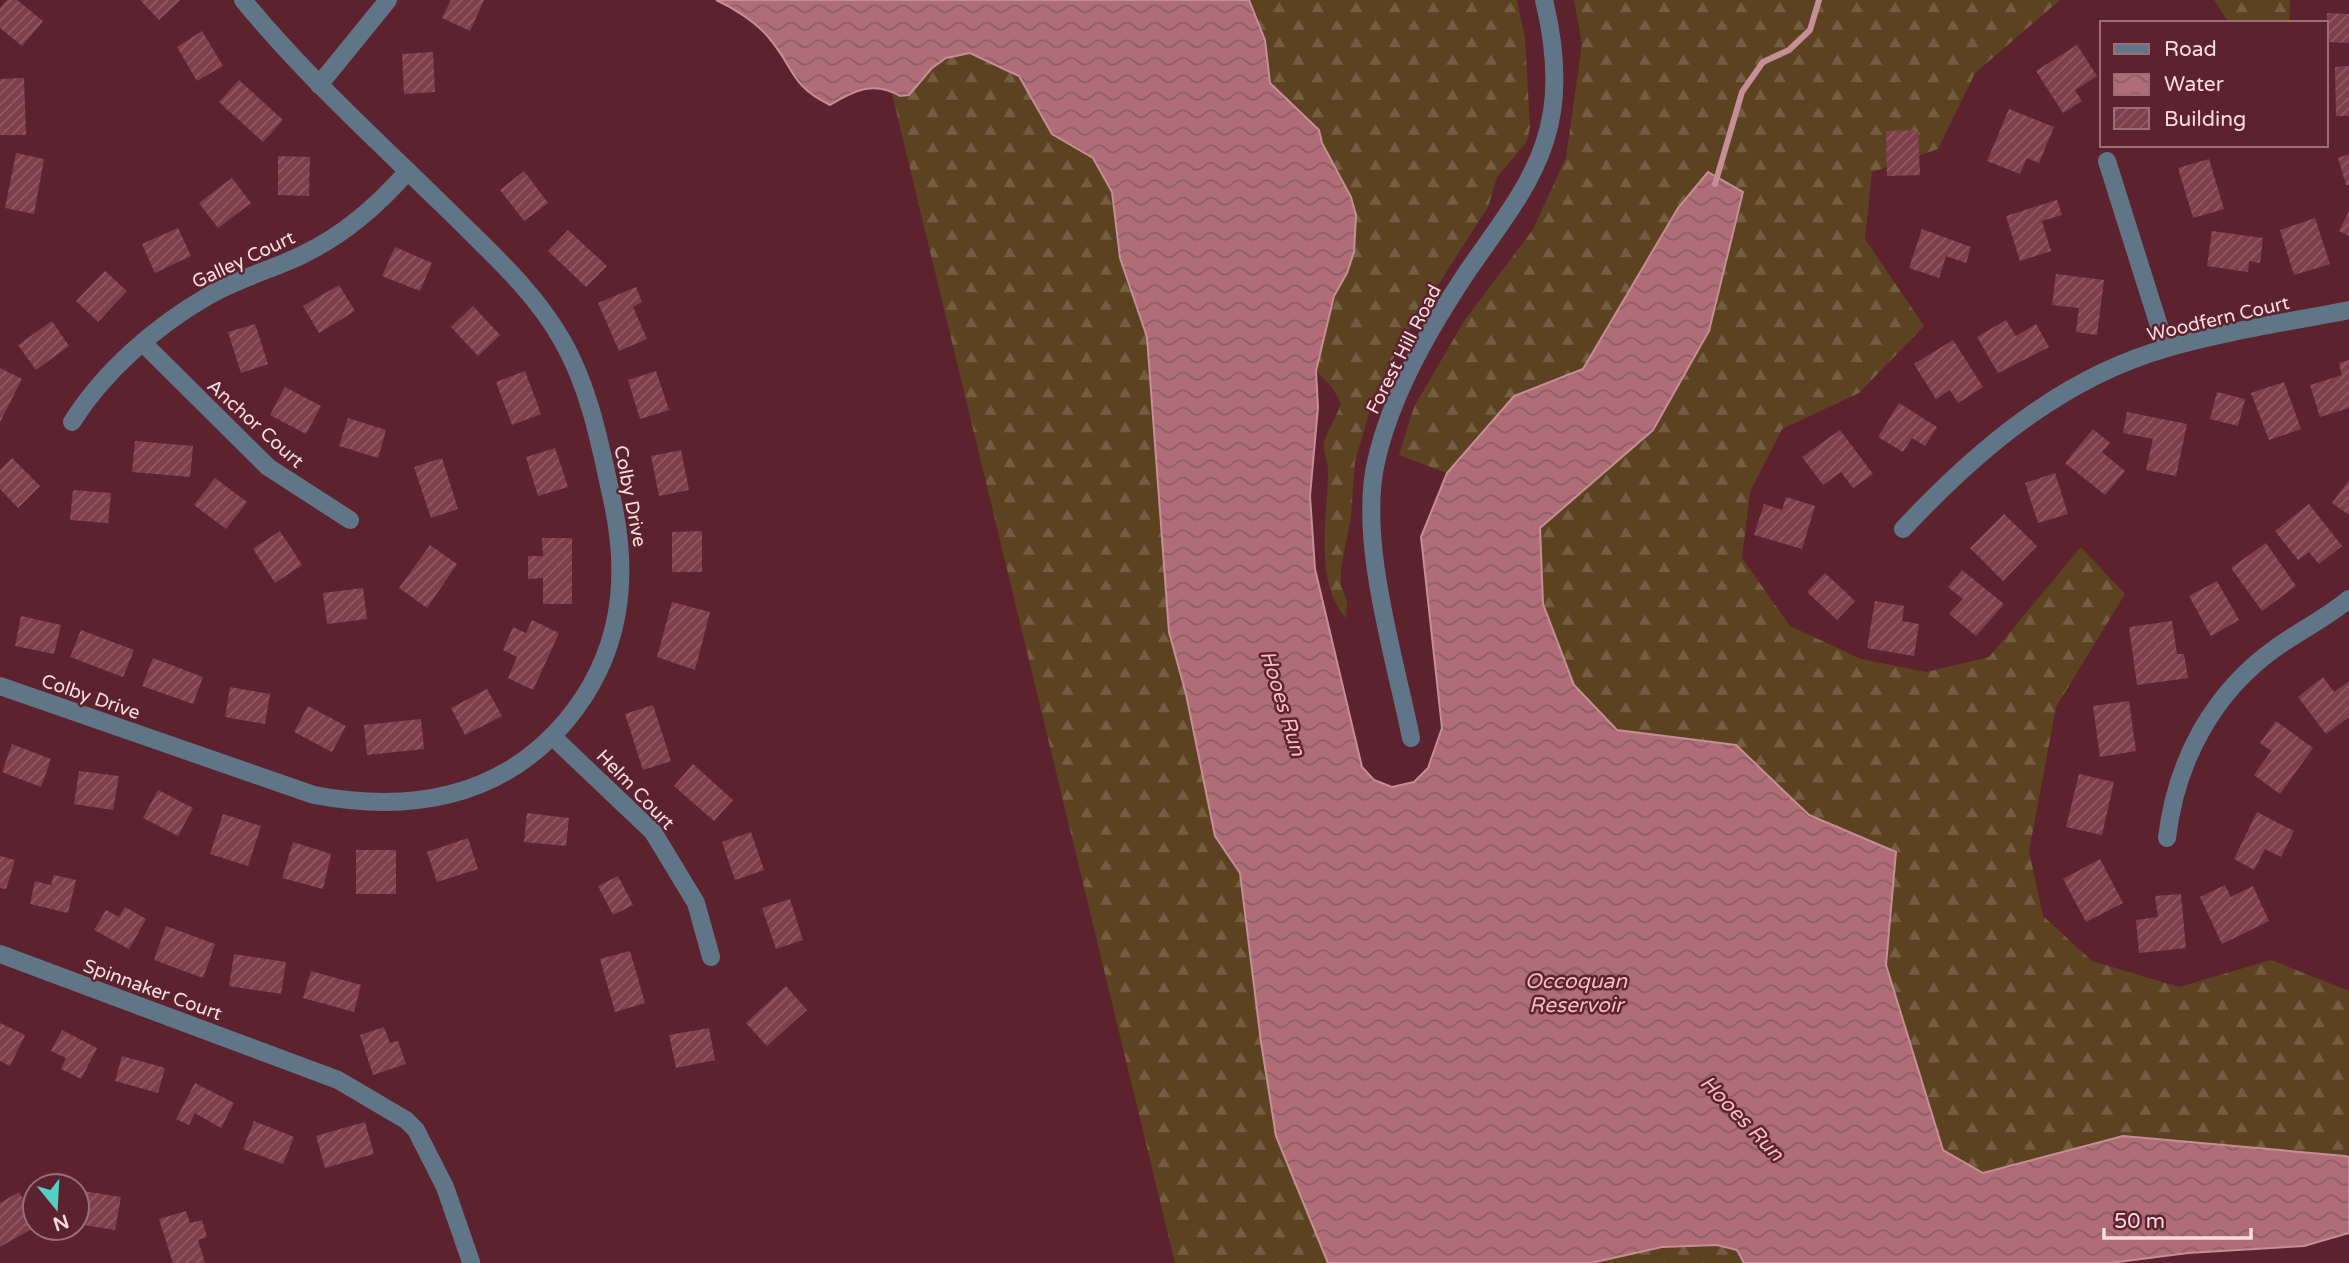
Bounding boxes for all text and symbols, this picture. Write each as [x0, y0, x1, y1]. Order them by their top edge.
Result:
legend [2100, 21, 2328, 147]
text: Road [2164, 37, 2217, 62]
text: Water [2164, 72, 2224, 97]
text: Building [2164, 107, 2246, 132]
street label: Galley Court [189, 227, 298, 293]
street label: Forest Hill Road [1362, 281, 1446, 418]
street label: Woodfern Court [2145, 292, 2291, 346]
street label: Anchor Court [203, 375, 308, 473]
street label: Colby Drive [609, 444, 651, 549]
water label: Hooes Run [1255, 647, 1311, 760]
street label: Colby Drive [38, 670, 143, 724]
street label: Helm Court [592, 745, 679, 834]
street label: Spinnaker Court [80, 955, 225, 1025]
water label: Occoquan Reservoir [1525, 969, 1628, 1018]
water label: Hooes Run [1695, 1070, 1789, 1167]
north arrow [21, 1172, 91, 1242]
scale bar [2104, 1196, 2251, 1240]
text: N [50, 1209, 72, 1235]
text: 50 m [2114, 1209, 2165, 1234]

